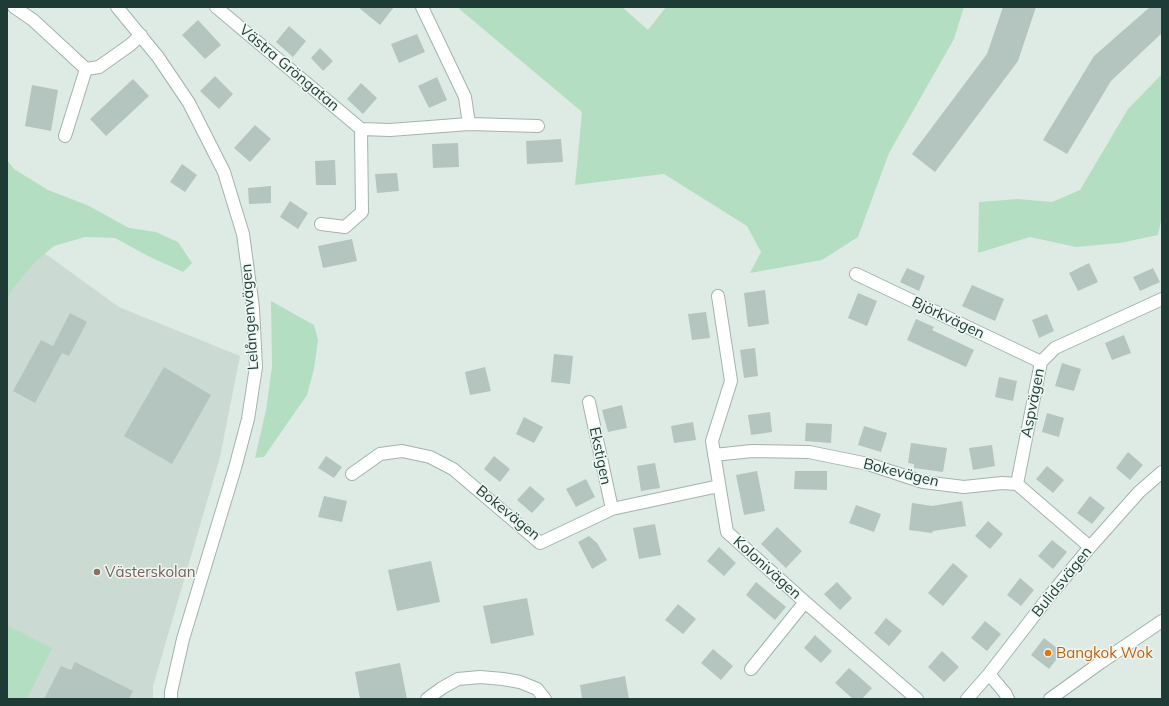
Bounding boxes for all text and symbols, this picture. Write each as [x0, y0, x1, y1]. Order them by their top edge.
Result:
street label: Västra Gröngatan [235, 21, 343, 115]
street label: Lelångenvägen [237, 263, 263, 371]
street label: Björkvägen [909, 293, 987, 343]
street label: Aspvägen [1017, 367, 1049, 439]
street label: Ekstigen [585, 425, 615, 487]
street label: Bokevägen [861, 455, 941, 491]
street label: Bokevägen [472, 482, 544, 544]
street label: Kolonivägen [729, 533, 805, 603]
street label: Bulidsvägen [1028, 543, 1096, 621]
place label: Västerskolan [105, 563, 195, 581]
marker: Västerskolan [92, 567, 102, 577]
place label: Bangkok Wok [1056, 644, 1153, 662]
marker: Bangkok Wok [1043, 648, 1053, 658]

